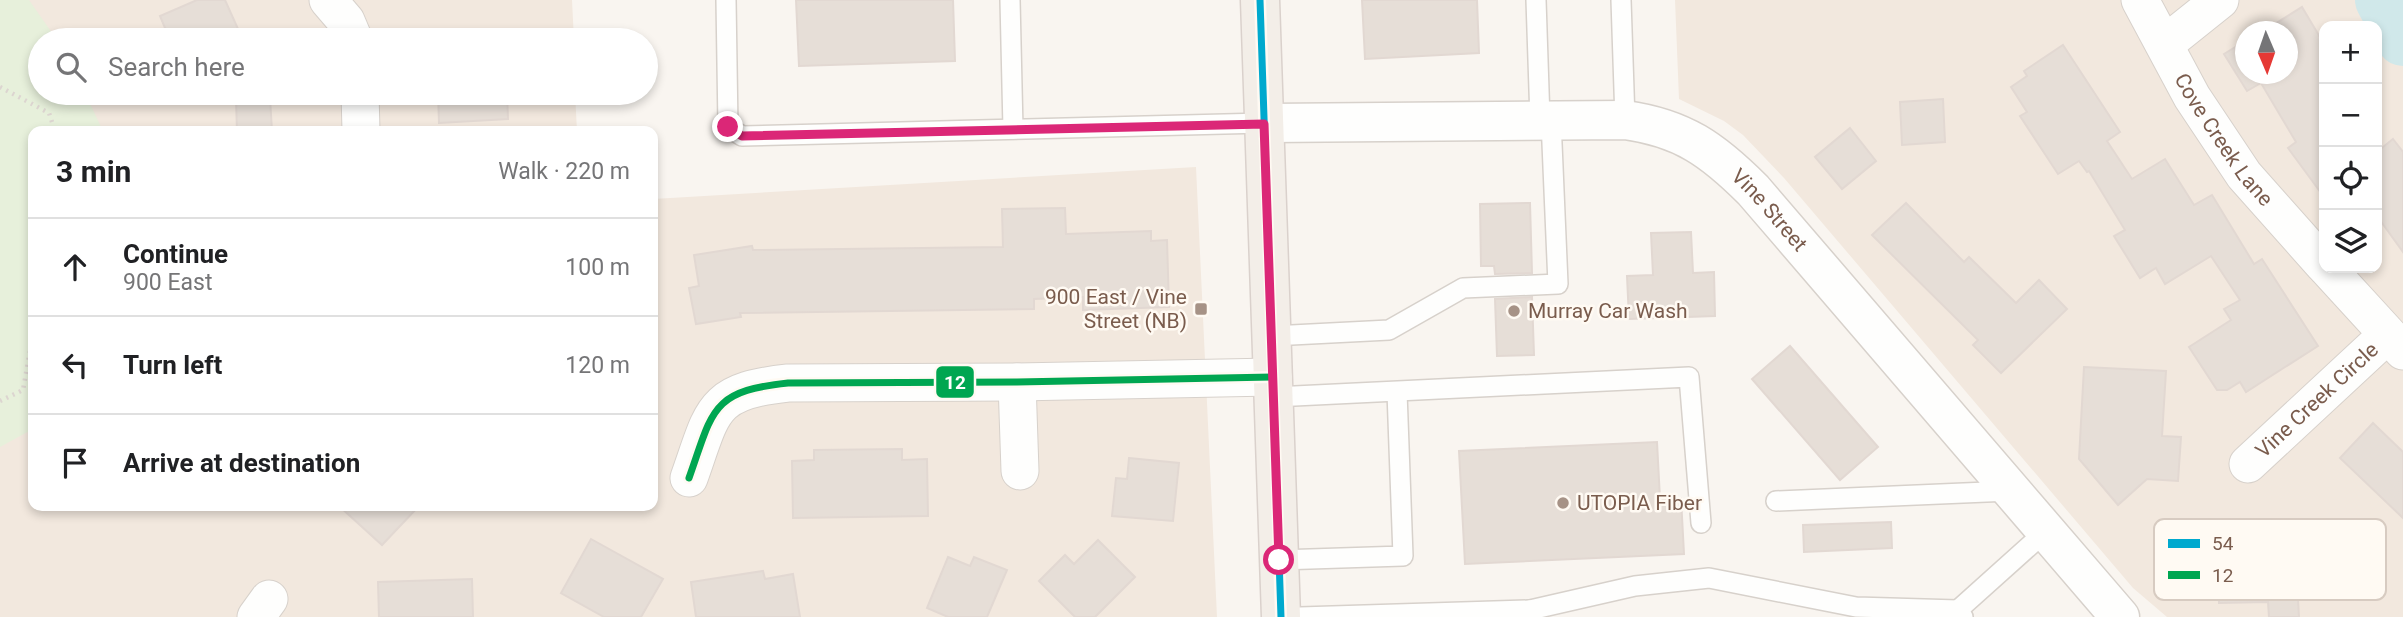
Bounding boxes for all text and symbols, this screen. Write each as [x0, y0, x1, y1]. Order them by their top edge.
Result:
north arrow [2235, 21, 2298, 84]
map controls [2319, 21, 2382, 273]
button: + [2319, 21, 2382, 84]
search box [28, 28, 658, 105]
icon: search [52, 48, 90, 86]
text: Search here [108, 52, 245, 82]
street label: Cove Creek Lane [2170, 69, 2278, 211]
button: − [2319, 84, 2382, 147]
route end [712, 111, 743, 142]
button: locate [2319, 147, 2382, 210]
text: 3 min [56, 154, 131, 189]
text: Walk · 220 m [498, 158, 630, 185]
street label: Vine Street [1727, 164, 1812, 256]
button: layers [2319, 210, 2382, 273]
text: Continue [123, 239, 228, 269]
icon: ahead [56, 248, 94, 286]
text: 100 m [565, 254, 630, 281]
text: 900 East [123, 269, 212, 296]
place label: 900 East / Vine Street (NB) [1045, 285, 1187, 333]
place label: Murray Car Wash [1528, 299, 1688, 323]
marker: 900 East / Vine Street (NB) [1193, 301, 1209, 317]
marker: Murray Car Wash [1506, 303, 1522, 319]
street label: Vine Creek Circle [2251, 337, 2383, 463]
icon: left [56, 346, 94, 384]
text: Turn left [123, 350, 222, 380]
text: 120 m [565, 352, 630, 379]
line badge: 12 [935, 365, 975, 399]
text: 12 [944, 371, 966, 394]
icon: arrive [56, 444, 94, 482]
text: Arrive at destination [123, 448, 360, 478]
place label: UTOPIA Fiber [1577, 491, 1702, 515]
marker: UTOPIA Fiber [1555, 495, 1571, 511]
legend [2154, 519, 2386, 600]
text: 54 [2212, 532, 2234, 555]
route start [1263, 544, 1294, 575]
text: 12 [2212, 564, 2233, 587]

